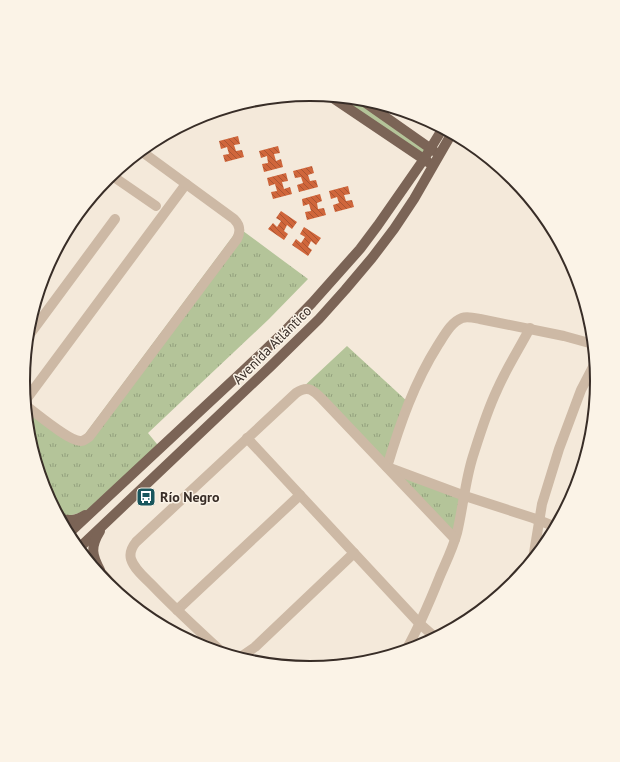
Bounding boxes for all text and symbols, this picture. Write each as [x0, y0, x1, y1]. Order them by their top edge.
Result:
street label: Avenida Atlántico [229, 302, 315, 388]
bus stop icon: Río Negro [135, 486, 157, 508]
place label: Río Negro [160, 488, 220, 506]

